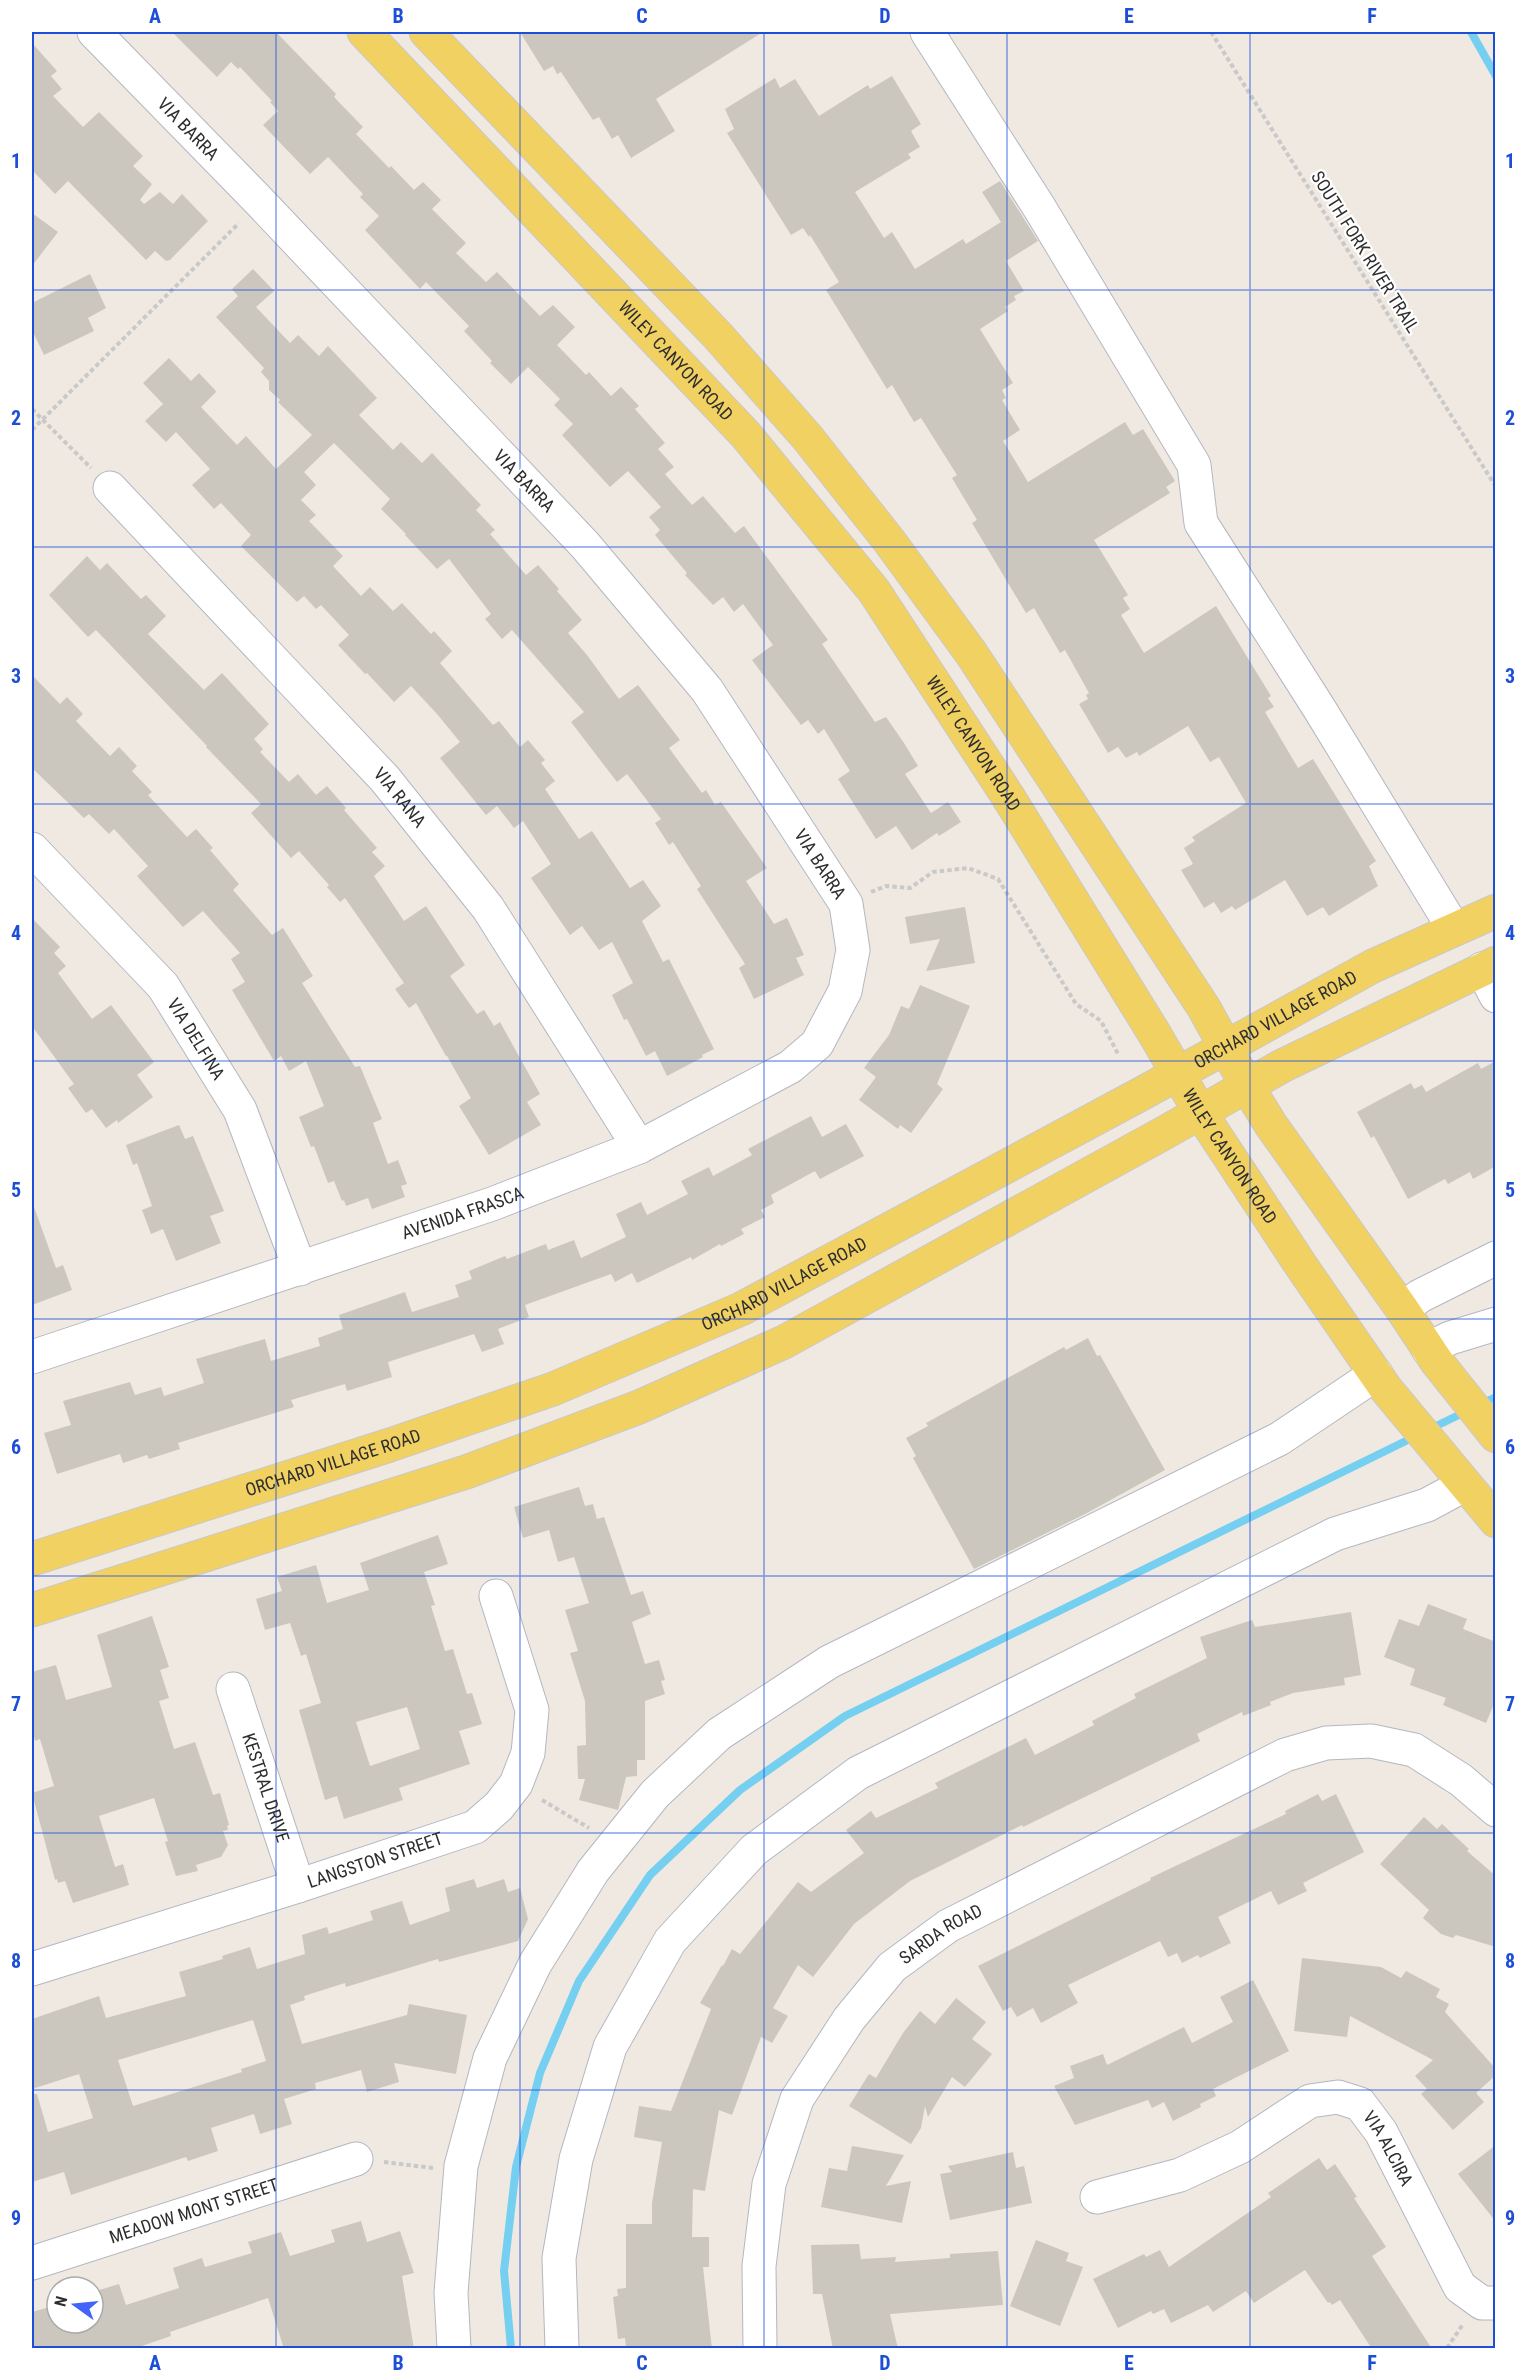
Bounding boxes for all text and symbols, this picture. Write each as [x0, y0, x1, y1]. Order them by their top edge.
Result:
text: A [149, 4, 161, 28]
text: B [392, 4, 404, 28]
text: C [636, 4, 648, 28]
text: D [879, 4, 891, 28]
text: E [1124, 4, 1134, 28]
text: F [1367, 4, 1377, 28]
street label: VIA BARRA [153, 93, 224, 165]
text: 1 [11, 149, 21, 173]
text: 1 [1505, 149, 1515, 173]
street label: SOUTH FORK RIVER TRAIL [1307, 167, 1424, 337]
street label: WILEY CANYON ROAD [614, 296, 738, 425]
text: 2 [11, 406, 21, 430]
text: 2 [1505, 406, 1515, 430]
street label: VIA BARRA [489, 445, 560, 517]
text: 3 [11, 664, 21, 688]
text: 3 [1505, 664, 1515, 688]
street label: WILEY CANYON ROAD [922, 672, 1025, 815]
street label: VIA RANA [370, 763, 431, 832]
street label: VIA BARRA [790, 825, 851, 903]
text: 4 [11, 921, 21, 945]
text: 4 [1505, 921, 1515, 945]
street label: ORCHARD VILLAGE ROAD [1190, 966, 1360, 1073]
street label: VIA DELFINA [163, 994, 230, 1084]
street label: WILEY CANYON ROAD [1179, 1085, 1282, 1228]
text: 5 [11, 1178, 21, 1202]
text: 5 [1505, 1178, 1515, 1202]
street label: AVENIDA FRASCA [399, 1182, 527, 1243]
street label: ORCHARD VILLAGE ROAD [698, 1232, 870, 1335]
street label: ORCHARD VILLAGE ROAD [243, 1424, 423, 1500]
text: 6 [11, 1435, 21, 1459]
text: 6 [1505, 1435, 1515, 1459]
text: 7 [11, 1692, 21, 1716]
text: 7 [1505, 1692, 1515, 1716]
street label: KESTRAL DRIVE [238, 1730, 294, 1845]
street label: LANGSTON STREET [305, 1828, 445, 1892]
street label: SARDA ROAD [895, 1899, 986, 1968]
text: 8 [11, 1949, 21, 1973]
text: 8 [1505, 1949, 1515, 1973]
street label: VIA ALCIRA [1359, 2107, 1418, 2190]
street label: MEADOW MONT STREET [107, 2174, 281, 2247]
text: 9 [11, 2206, 21, 2230]
text: 9 [1505, 2206, 1515, 2230]
north arrow [45, 2275, 105, 2335]
text: N [51, 2294, 71, 2308]
text: A [149, 2351, 161, 2375]
text: B [392, 2351, 404, 2375]
text: C [636, 2351, 648, 2375]
text: D [879, 2351, 891, 2375]
text: E [1124, 2351, 1134, 2375]
text: F [1367, 2351, 1377, 2375]

